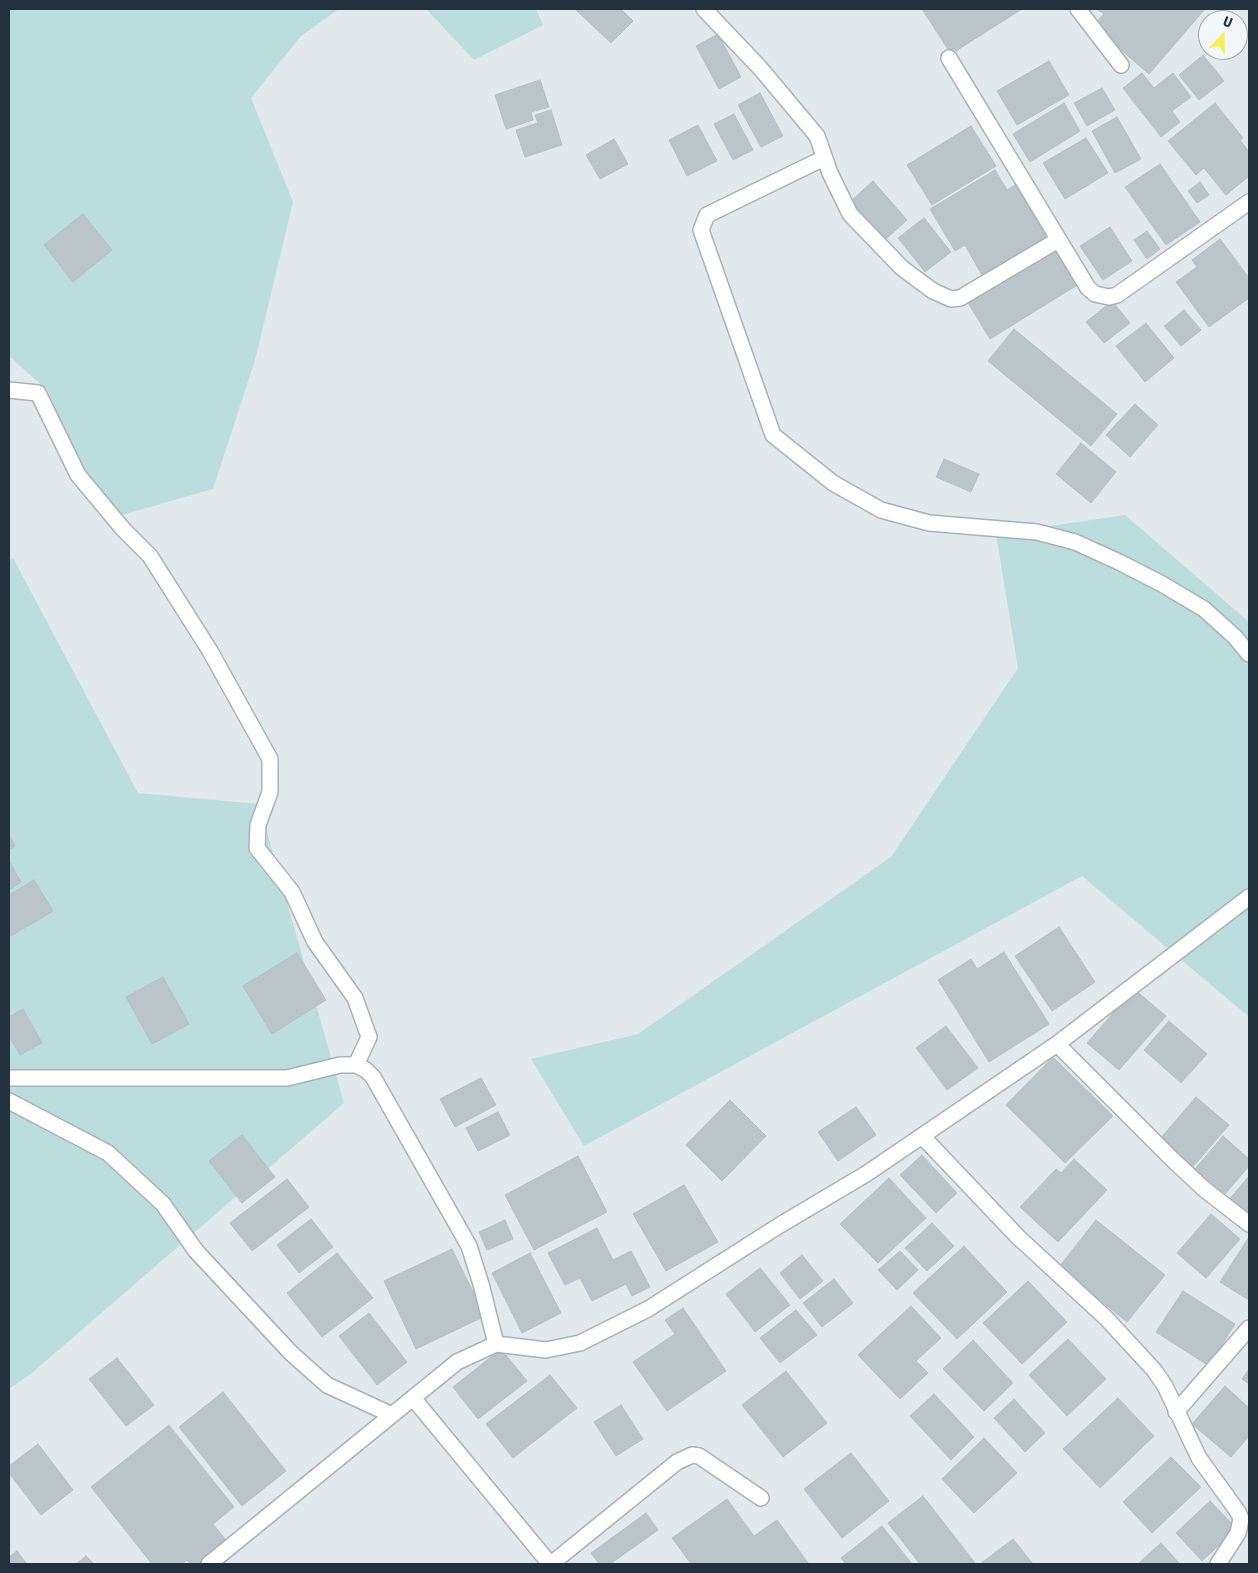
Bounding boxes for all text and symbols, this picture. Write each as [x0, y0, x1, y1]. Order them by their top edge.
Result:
north arrow [1198, 10, 1248, 60]
text: U [1221, 13, 1235, 31]

